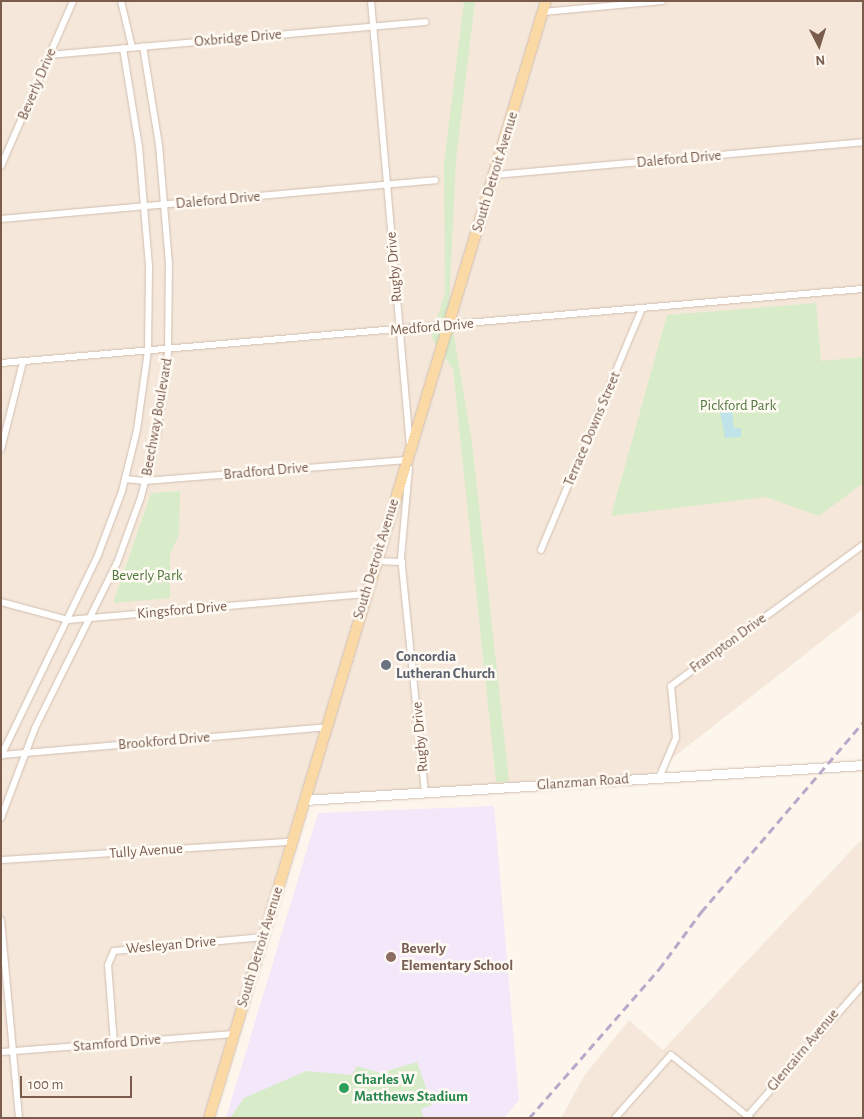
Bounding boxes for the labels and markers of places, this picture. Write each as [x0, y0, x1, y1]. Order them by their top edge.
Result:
place label: Concordia Lutheran Church [396, 647, 495, 682]
marker: Concordia Lutheran Church [380, 659, 392, 671]
place label: Beverly Elementary School [401, 939, 513, 974]
marker: Beverly Elementary School [385, 951, 397, 963]
place label: Charles W Matthews Stadium [354, 1070, 468, 1105]
marker: Charles W Matthews Stadium [338, 1082, 350, 1094]

